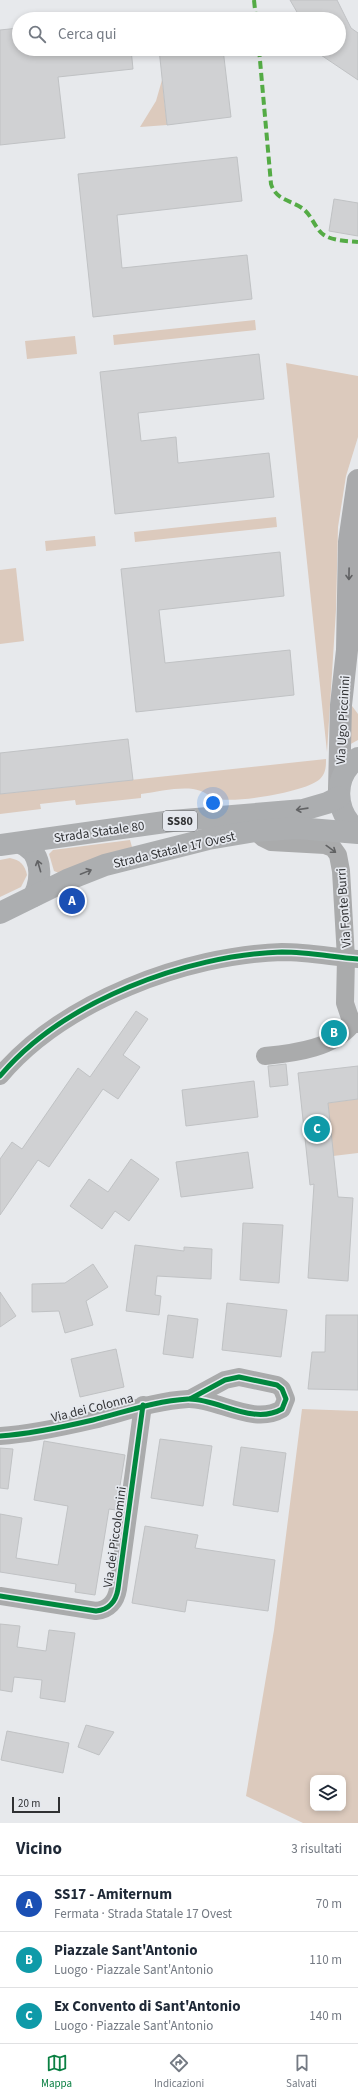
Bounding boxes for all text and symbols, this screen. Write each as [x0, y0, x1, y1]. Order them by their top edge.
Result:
search box [12, 12, 346, 56]
icon: search [26, 23, 48, 45]
text: Cerca qui [58, 24, 117, 45]
one-way arrow [345, 567, 352, 580]
street label: Via Ugo Piccinini [332, 675, 354, 765]
your location [203, 793, 223, 813]
one-way arrow [296, 805, 309, 813]
road number: SS80 [163, 811, 197, 831]
street label: Strada Statale 80 [53, 817, 146, 847]
street label: Strada Statale 17 Ovest [112, 827, 238, 873]
one-way arrow [326, 845, 337, 853]
one-way arrow [34, 859, 42, 872]
one-way arrow [79, 868, 91, 876]
street label: Via Fonte Burri [332, 868, 356, 948]
pin: A [59, 886, 85, 916]
pin: B [321, 1018, 347, 1048]
pin: C [304, 1114, 330, 1144]
street label: Via dei Colonna [49, 1389, 135, 1427]
street label: Via dei Piccolomini [99, 1485, 131, 1589]
map controls [310, 1775, 346, 1811]
button: layers [310, 1775, 346, 1811]
scale bar [12, 1795, 60, 1814]
text: 20 m [18, 1796, 40, 1811]
text: Vicino [16, 1837, 62, 1861]
text: 3 risultati [291, 1840, 342, 1858]
text: SS17 - Amiternum [54, 1884, 172, 1905]
text: A [25, 1895, 33, 1913]
text: 70 m [316, 1895, 342, 1913]
text: Fermata · Strada Statale 17 Ovest [54, 1905, 232, 1923]
text: Piazzale Sant'Antonio [54, 1940, 198, 1961]
text: B [25, 1951, 33, 1969]
text: 110 m [309, 1951, 342, 1969]
text: Luogo · Piazzale Sant'Antonio [54, 1961, 213, 1979]
text: Ex Convento di Sant'Antonio [54, 1996, 241, 2017]
text: C [25, 2007, 33, 2025]
text: 140 m [309, 2007, 342, 2025]
text: Luogo · Piazzale Sant'Antonio [54, 2017, 213, 2035]
tab: Mappa [41, 2052, 72, 2091]
tab: Indicazioni [154, 2052, 204, 2091]
tab: Salvati [286, 2052, 317, 2091]

